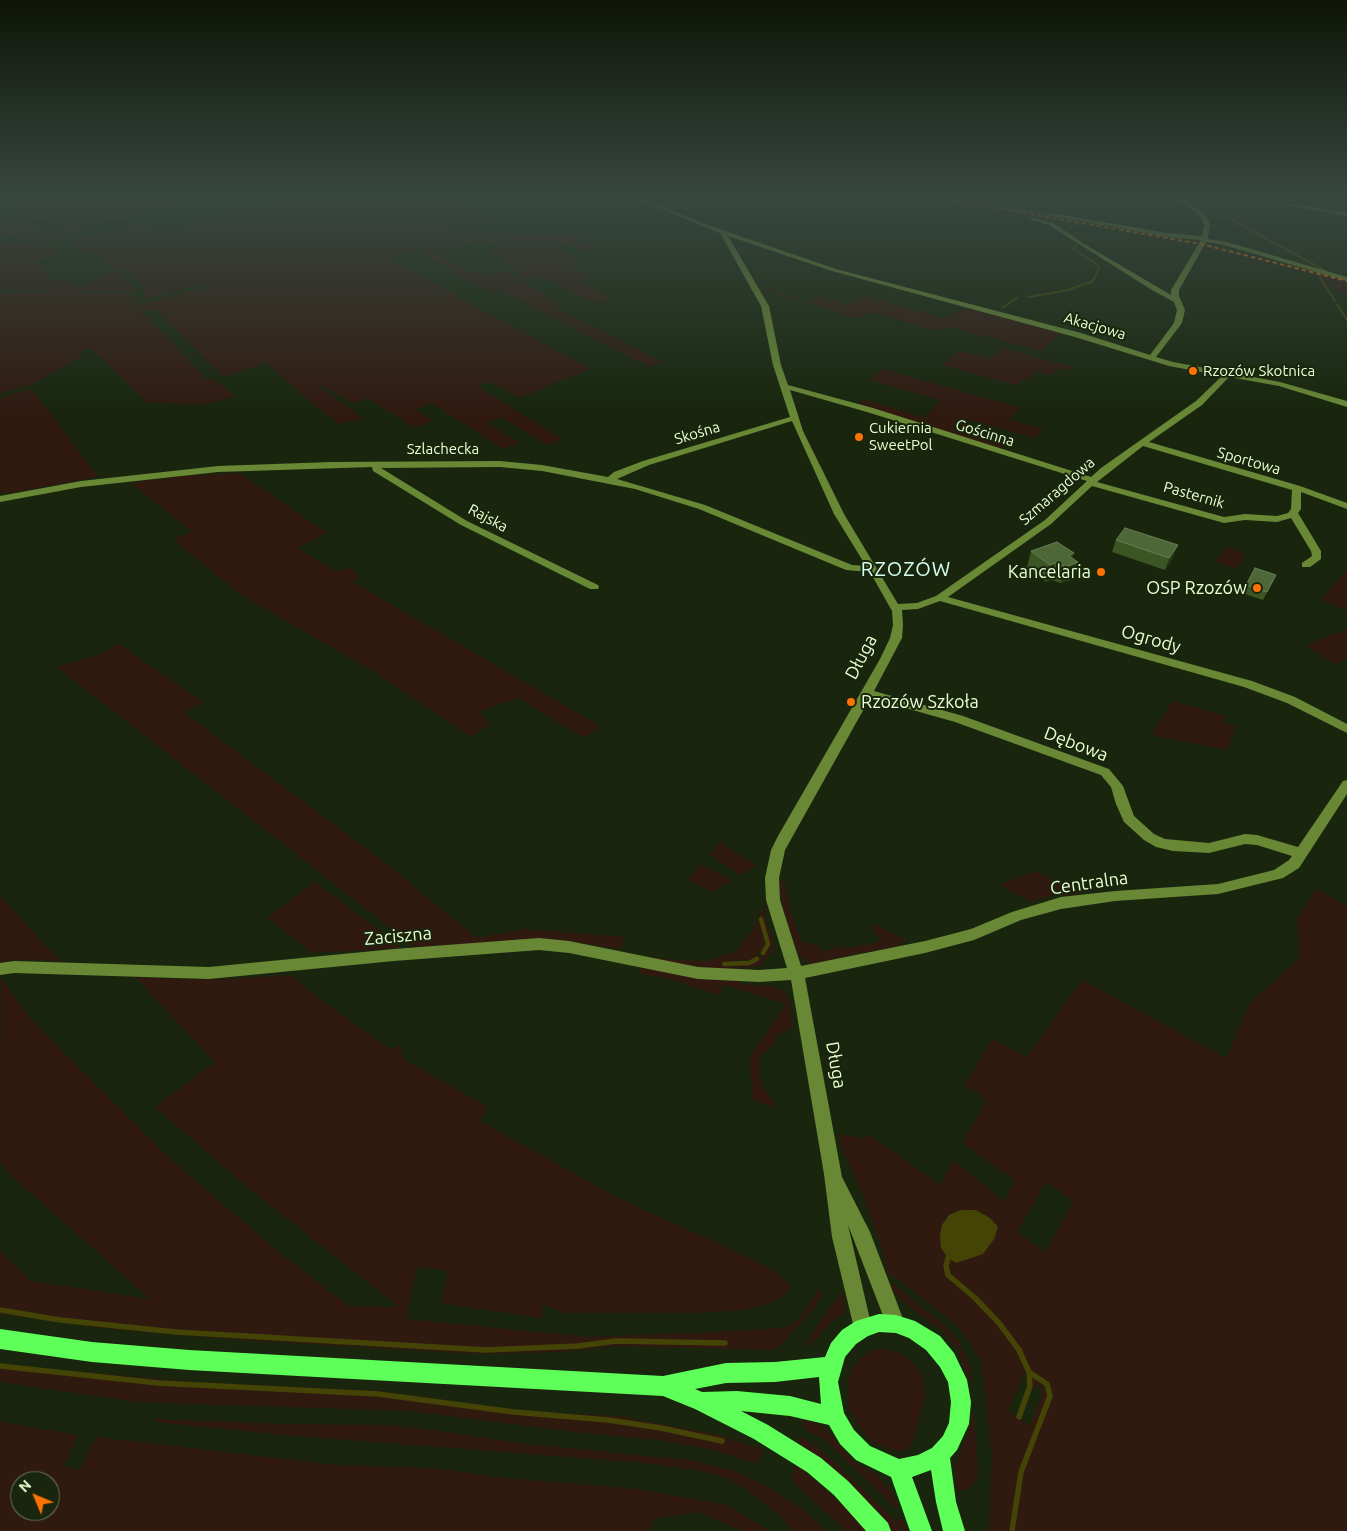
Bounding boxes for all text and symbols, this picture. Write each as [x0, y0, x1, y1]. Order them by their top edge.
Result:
street label: Akacjowa [1062, 309, 1128, 343]
place label: Rzozów Skotnica [1203, 362, 1315, 380]
marker: Rzozów Skotnica [1187, 365, 1199, 377]
street label: Gościnna [953, 416, 1017, 450]
street label: Skośna [672, 418, 722, 448]
place label: Cukiernia SweetPol [869, 419, 932, 454]
marker: Cukiernia SweetPol [853, 431, 865, 443]
street label: Szlachecka [407, 440, 479, 458]
street label: Sportowa [1215, 443, 1283, 479]
street label: Szmaragdowa [1016, 453, 1098, 529]
street label: Pasternik [1161, 478, 1227, 512]
street label: Rajska [465, 500, 511, 536]
district label: RZOZÓW [860, 557, 952, 581]
place label: Kancelaria [1008, 561, 1091, 583]
marker: Kancelaria [1095, 566, 1107, 578]
place label: OSP Rzozów [1146, 577, 1247, 599]
marker: OSP Rzozów [1251, 582, 1263, 594]
street label: Ogrody [1119, 620, 1183, 658]
street label: Długa [840, 631, 882, 683]
place label: Rzozów Szkoła [861, 691, 979, 713]
marker: Rzozów Szkoła [845, 696, 857, 708]
street label: Dębowa [1041, 722, 1111, 766]
street label: Centralna [1049, 867, 1129, 899]
street label: Zaciszna [363, 922, 433, 950]
street label: Długa [821, 1040, 851, 1090]
north arrow [10, 1471, 60, 1521]
text: N [16, 1477, 34, 1495]

